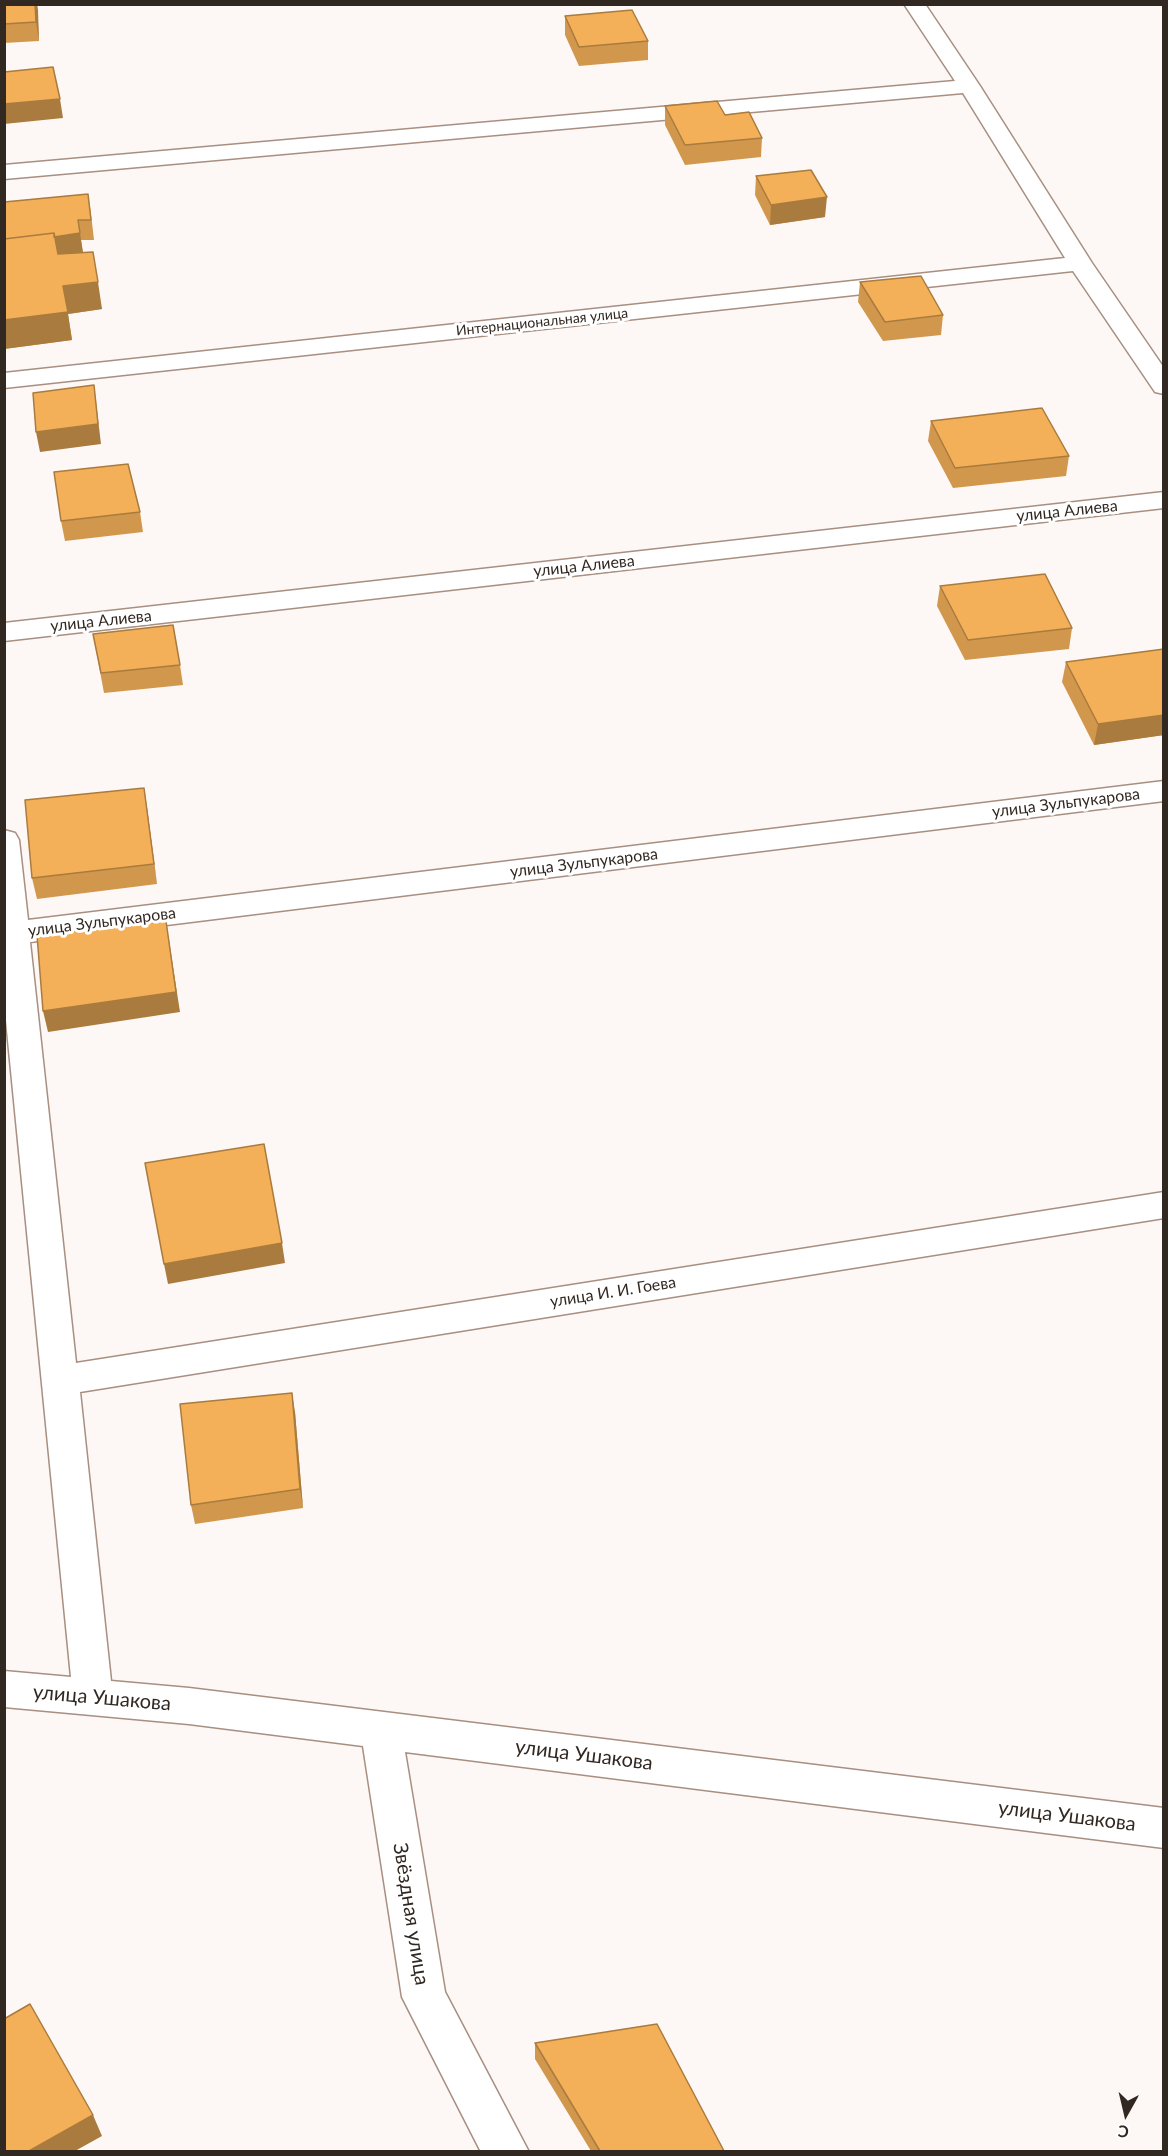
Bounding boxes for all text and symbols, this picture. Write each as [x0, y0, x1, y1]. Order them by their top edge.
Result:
street label: Интернациональная улица [455, 305, 629, 339]
street label: улица Алиева [1015, 496, 1119, 526]
street label: улица Алиева [532, 551, 636, 581]
street label: улица Алиева [49, 606, 153, 636]
street label: улица Зульпукарова [991, 784, 1141, 822]
street label: улица Зульпукарова [509, 844, 659, 882]
street label: улица Зульпукарова [27, 903, 177, 941]
street label: улица И. И. Гоева [549, 1273, 677, 1311]
street label: улица Ушакова [32, 1680, 172, 1716]
street label: улица Ушакова [514, 1735, 654, 1775]
street label: улица Ушакова [997, 1796, 1137, 1836]
street label: Звёздная улица [388, 1841, 434, 1987]
north arrow [1096, 2084, 1156, 2144]
text: С [1117, 2122, 1130, 2142]

